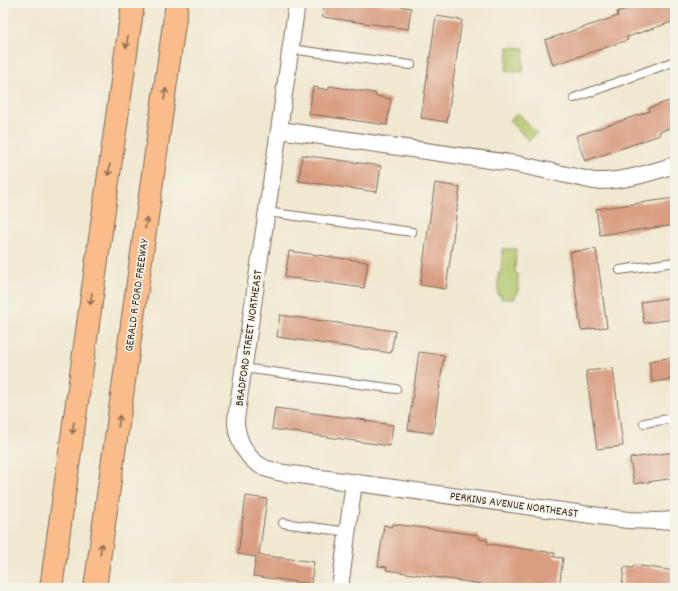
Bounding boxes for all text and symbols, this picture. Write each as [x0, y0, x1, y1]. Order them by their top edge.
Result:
one-way arrow [123, 35, 131, 48]
one-way arrow [161, 88, 168, 101]
one-way arrow [105, 163, 113, 176]
one-way arrow [142, 217, 150, 230]
street label: GERALD R FORD FREEWAY [121, 237, 154, 352]
street label: BRADFORD STREET NORTHEAST [232, 269, 267, 407]
one-way arrow [87, 292, 95, 305]
one-way arrow [115, 415, 123, 428]
one-way arrow [69, 421, 77, 434]
street label: PERKINS AVENUE NORTHEAST [449, 488, 579, 523]
one-way arrow [97, 543, 105, 556]

